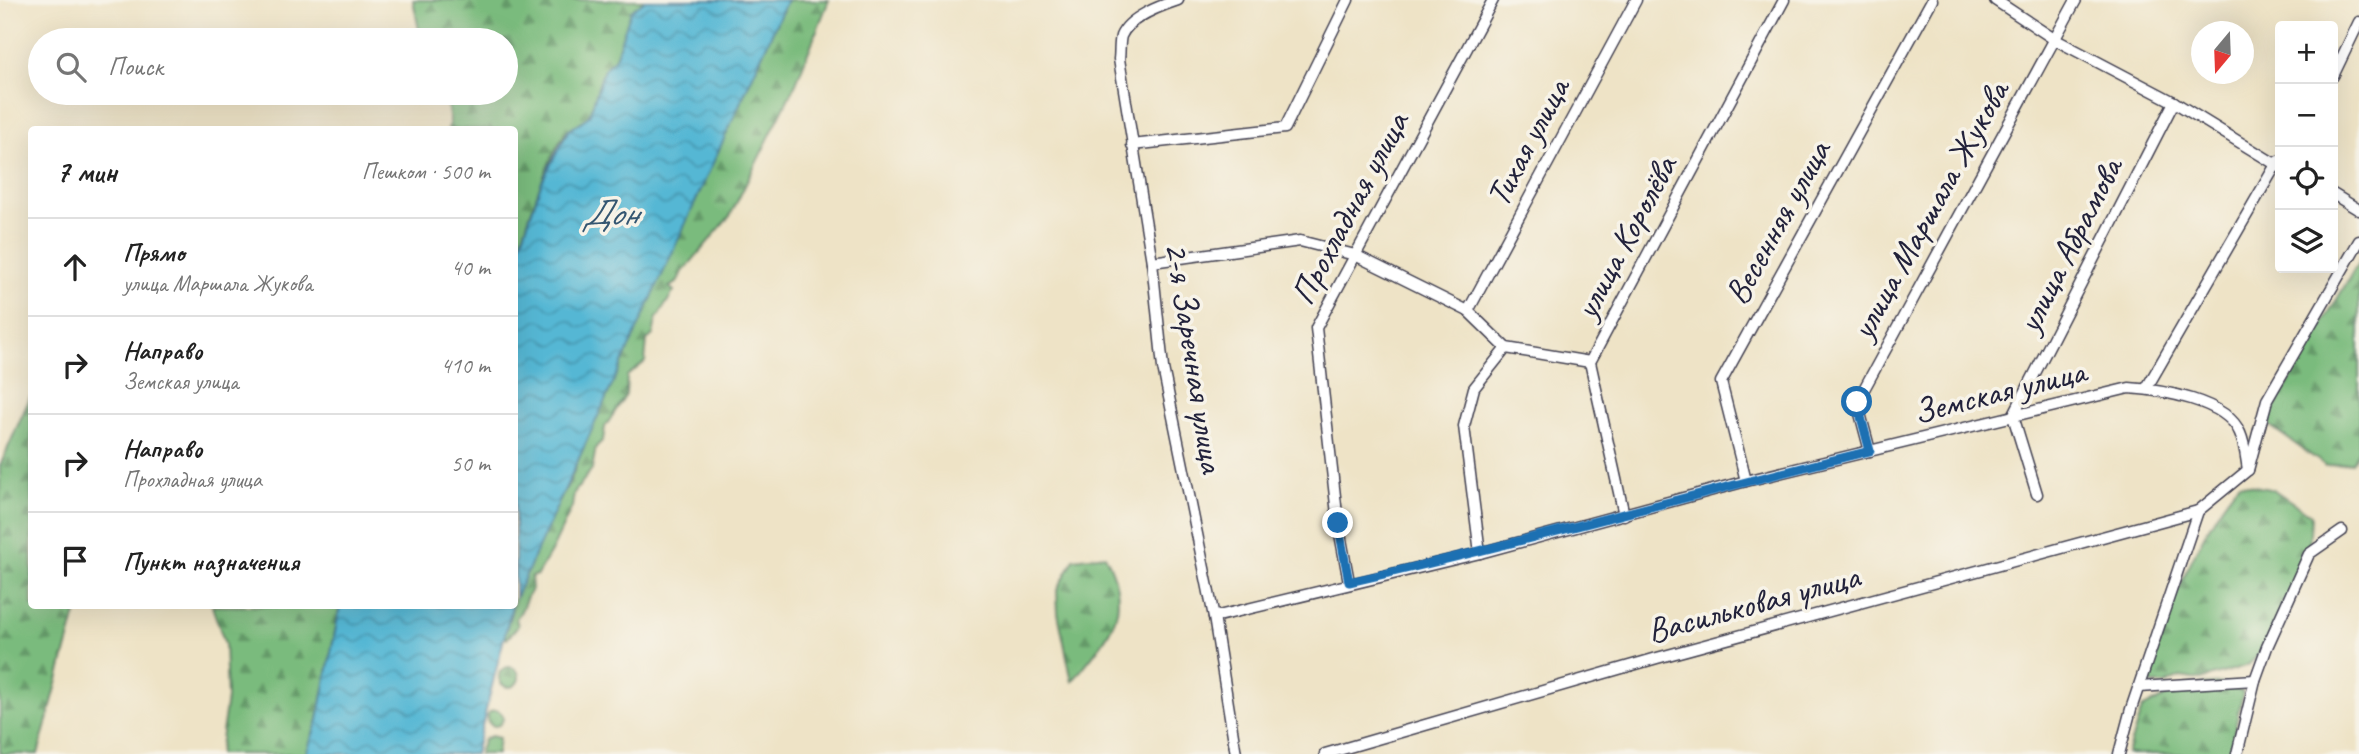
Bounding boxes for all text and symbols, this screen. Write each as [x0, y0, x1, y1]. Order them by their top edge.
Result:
north arrow [2191, 21, 2254, 84]
map controls [2275, 21, 2338, 273]
button: + [2275, 21, 2338, 84]
search box [28, 28, 518, 105]
icon: search [52, 48, 90, 86]
text: Поиск [108, 50, 163, 83]
street label: Тихая улица [1475, 68, 1581, 214]
street label: улица Маршала Жукова [1839, 71, 2020, 349]
button: − [2275, 84, 2338, 147]
street label: Прохладная улица [1280, 102, 1420, 312]
street label: Весенняя улица [1714, 130, 1842, 312]
street label: улица Королёва [1563, 146, 1688, 328]
button: locate [2275, 147, 2338, 210]
street label: улица Абрамова [2005, 148, 2134, 342]
text: 7 мин [56, 153, 117, 191]
text: Пешком · 500 m [362, 157, 490, 186]
water label: Дон [581, 189, 643, 236]
button: layers [2275, 210, 2338, 273]
text: Прямо [123, 236, 185, 269]
street label: 2-я Заречная улица [1154, 239, 1235, 477]
icon: ahead [56, 248, 94, 286]
text: 40 m [451, 253, 490, 282]
text: улица Маршала Жукова [123, 269, 312, 298]
text: Направо [123, 334, 202, 367]
icon: right [56, 346, 94, 384]
street label: Земская улица [1909, 348, 2092, 435]
text: 410 m [441, 351, 490, 380]
text: Земская улица [123, 367, 238, 396]
route start [1841, 386, 1872, 417]
text: Направо [123, 432, 202, 465]
icon: right [56, 444, 94, 482]
text: 50 m [451, 449, 490, 478]
text: Прохладная улица [123, 465, 262, 494]
route end [1322, 507, 1353, 538]
icon: arrive [56, 542, 94, 580]
text: Пункт назначения [123, 545, 299, 578]
street label: Васильковая улица [1642, 553, 1866, 653]

